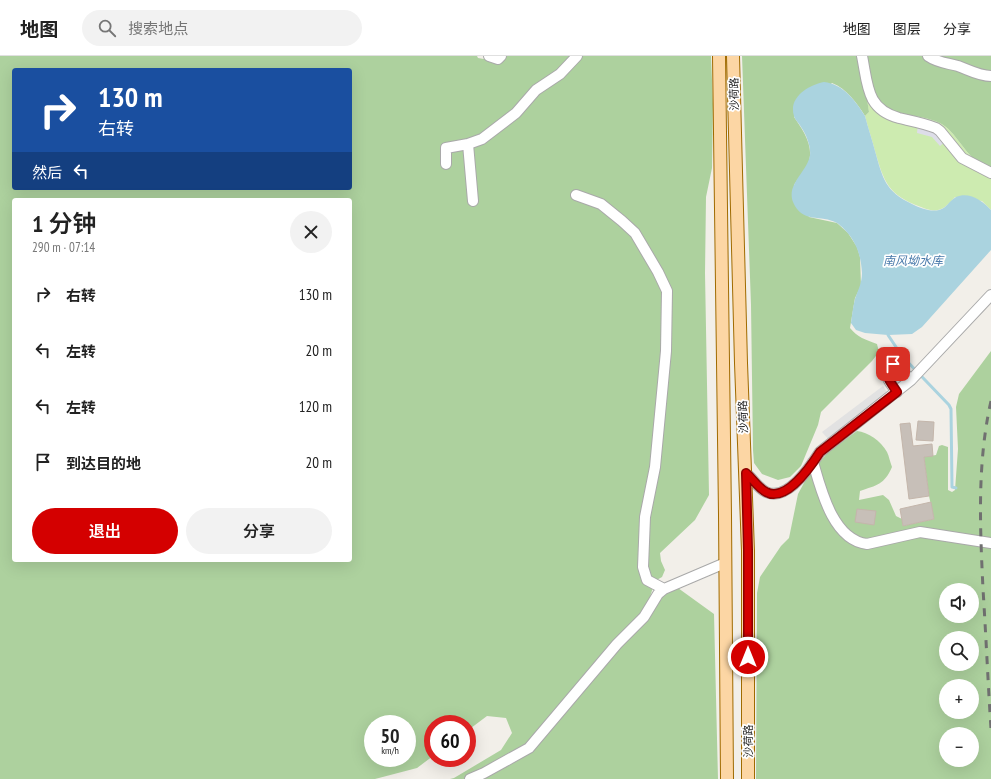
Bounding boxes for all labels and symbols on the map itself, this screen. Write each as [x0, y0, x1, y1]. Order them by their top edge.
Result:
street label: 沙荷路 [727, 77, 741, 111]
water label: 南风坳水库 [883, 253, 945, 268]
pin [876, 347, 910, 381]
street label: 沙荷路 [735, 400, 751, 434]
position arrow [727, 636, 769, 678]
speed limit sign: 60 [424, 715, 476, 767]
street label: 沙荷路 [741, 725, 755, 758]

